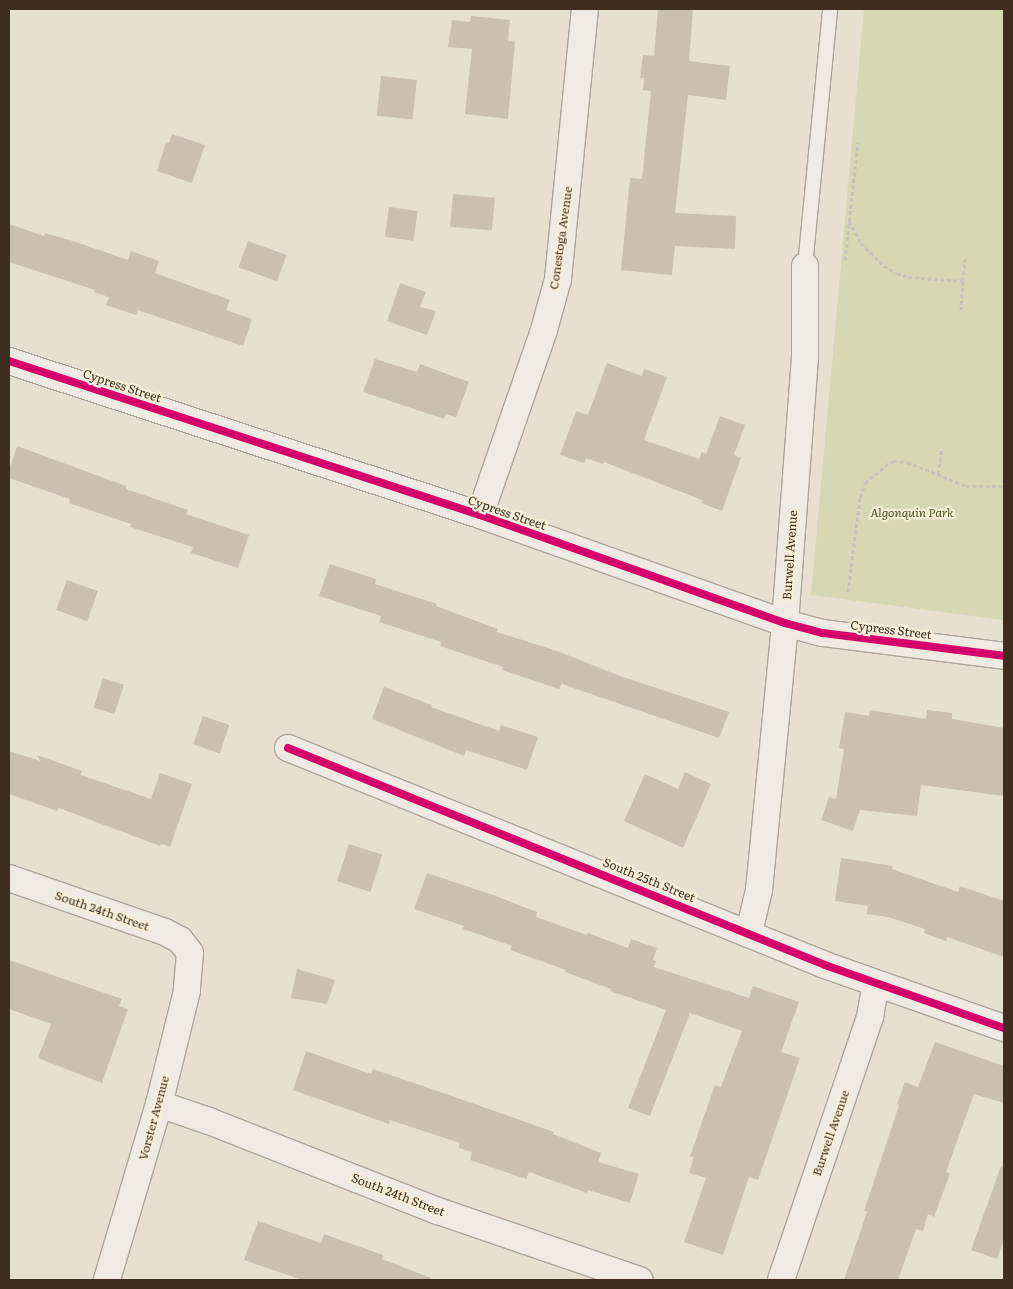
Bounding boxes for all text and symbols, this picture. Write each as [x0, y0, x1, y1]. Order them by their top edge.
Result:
street label: Conestoga Avenue [547, 186, 575, 290]
street label: Cypress Street [81, 367, 163, 405]
street label: Cypress Street [466, 493, 548, 533]
park label: Algonquin Park [870, 506, 954, 520]
street label: Burwell Avenue [780, 510, 800, 600]
street label: Cypress Street [850, 618, 932, 642]
street label: South 25th Street [601, 855, 697, 905]
street label: South 24th Street [53, 888, 151, 934]
street label: Vorster Avenue [136, 1074, 172, 1162]
street label: Burwell Avenue [810, 1088, 852, 1178]
street label: South 24th Street [349, 1171, 447, 1219]

